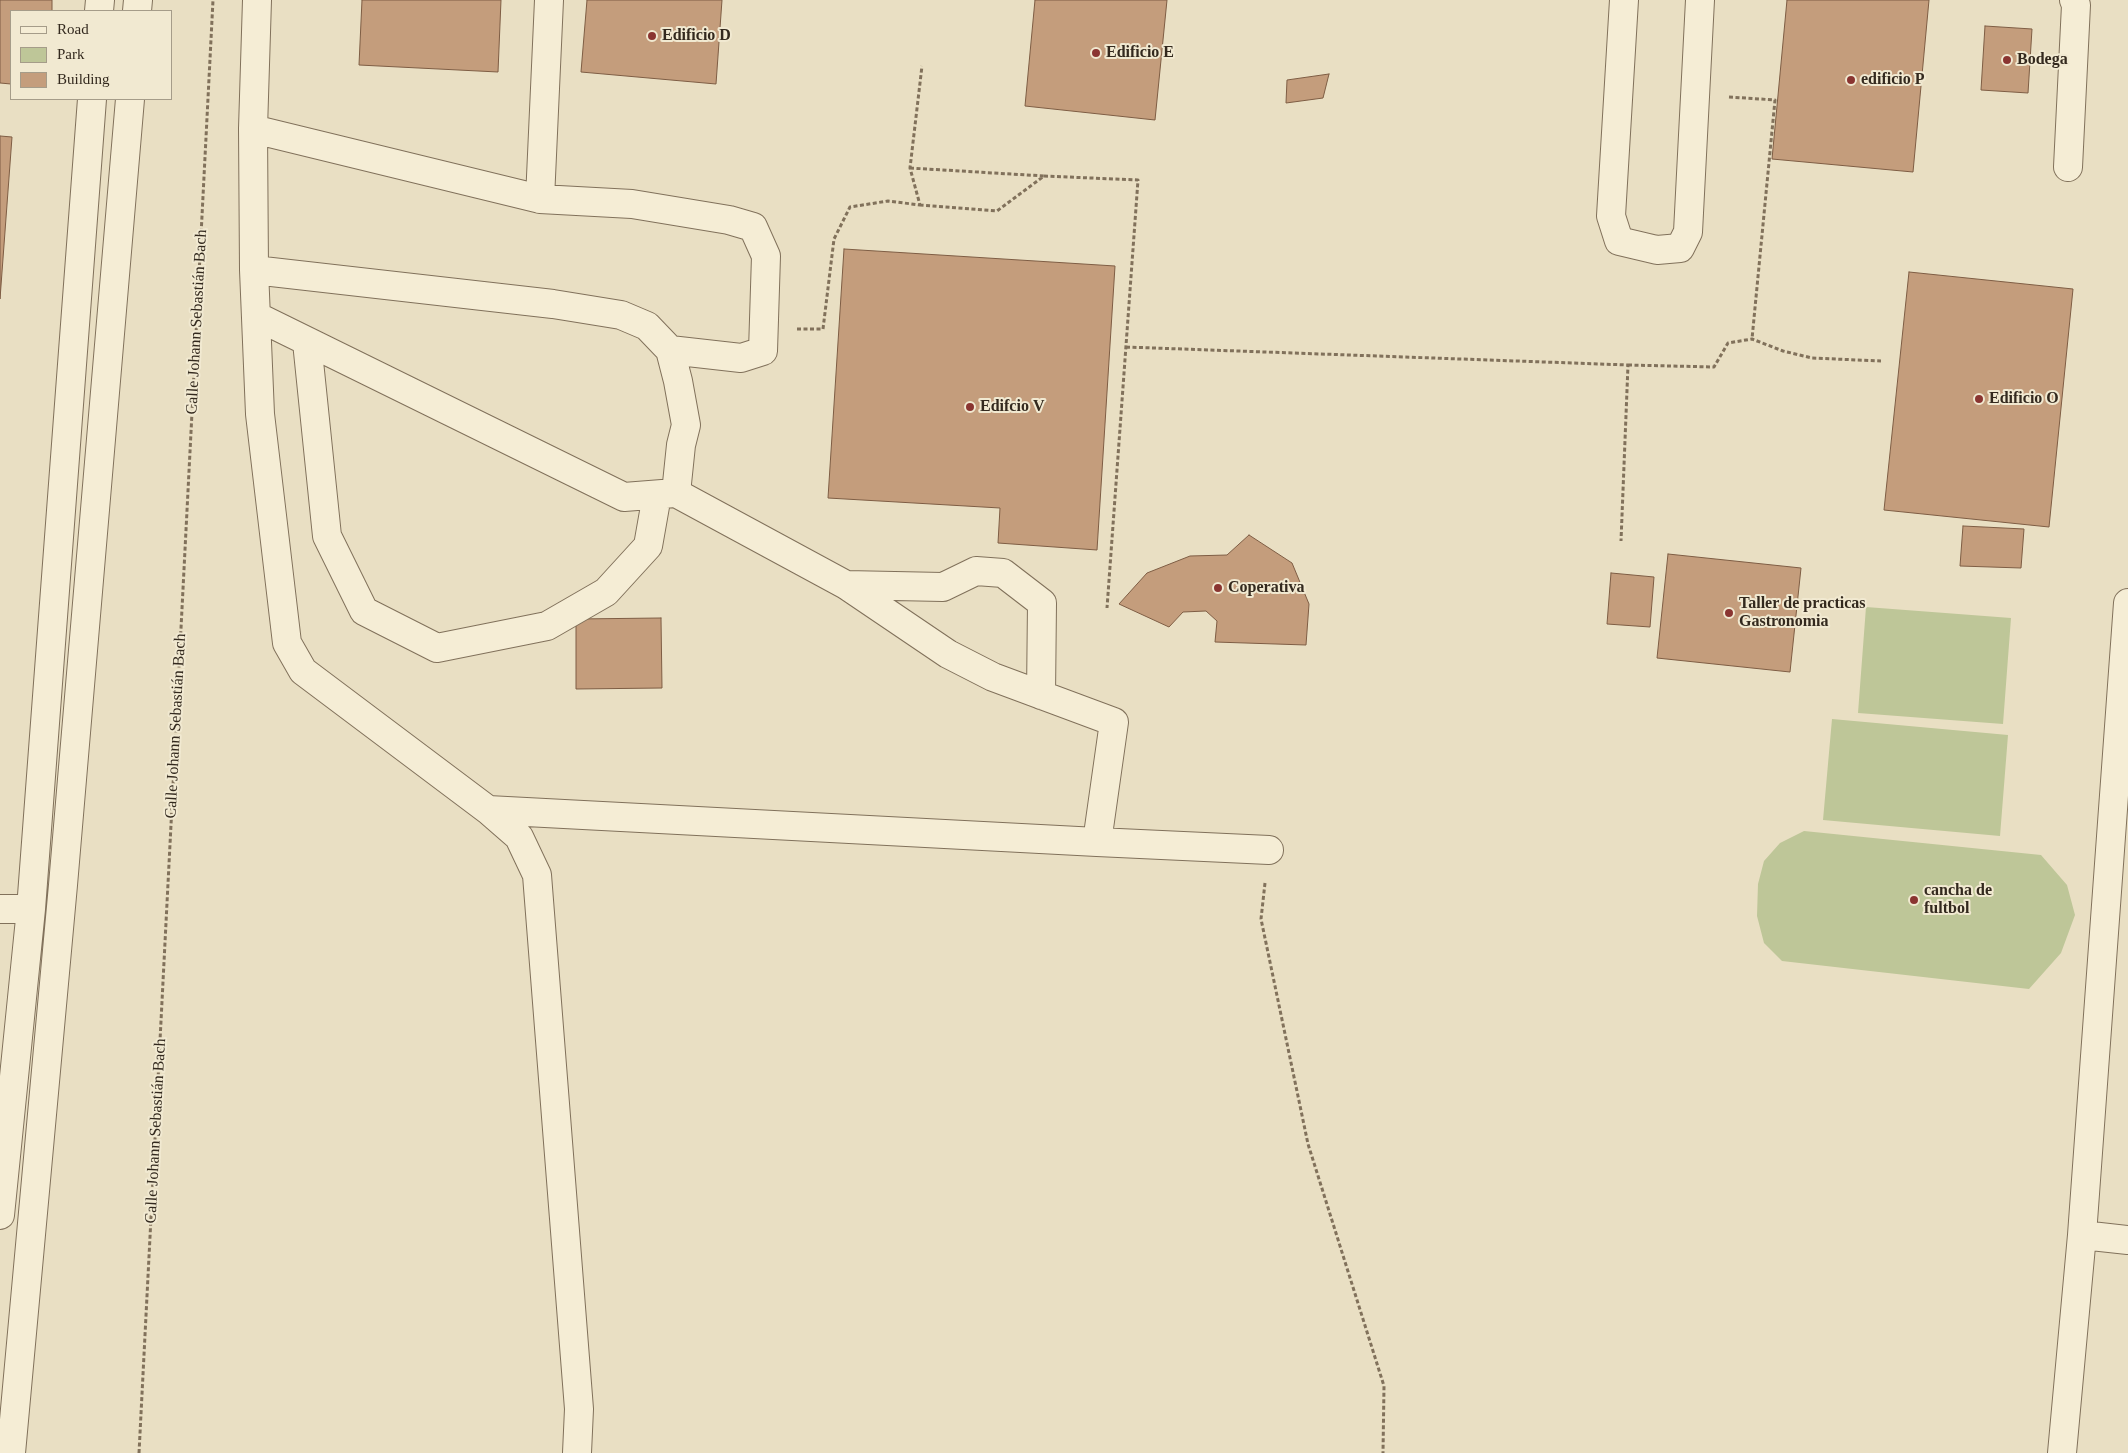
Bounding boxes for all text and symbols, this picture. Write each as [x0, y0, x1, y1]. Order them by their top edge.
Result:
legend [10, 10, 172, 100]
text: Road [57, 21, 89, 37]
place label: Edificio D [662, 26, 731, 46]
marker: Edificio D [646, 30, 658, 42]
place label: Edificio E [1106, 43, 1174, 63]
text: Park [57, 46, 85, 62]
marker: Edificio E [1090, 47, 1102, 59]
place label: Bodega [2017, 50, 2068, 70]
marker: Bodega [2001, 54, 2013, 66]
place label: edificio P [1861, 70, 1925, 90]
text: Building [57, 71, 110, 87]
marker: edificio P [1845, 74, 1857, 86]
street label: Calle Johann Sebastián Bach [183, 229, 211, 415]
place label: Edificio O [1989, 389, 2059, 409]
marker: Edificio O [1973, 393, 1985, 405]
place label: Edifcio V [980, 397, 1044, 417]
marker: Edifcio V [964, 401, 976, 413]
place label: Coperativa [1228, 578, 1304, 598]
marker: Coperativa [1212, 582, 1224, 594]
place label: Taller de practicas Gastronomia [1739, 594, 1866, 632]
marker: Taller de practicas Gastronomia [1723, 607, 1735, 619]
street label: Calle Johann Sebastián Bach [162, 633, 190, 819]
place label: cancha de fultbol [1924, 881, 1992, 919]
marker: cancha de fultbol [1908, 894, 1920, 906]
street label: Calle Johann Sebastián Bach [142, 1038, 170, 1224]

